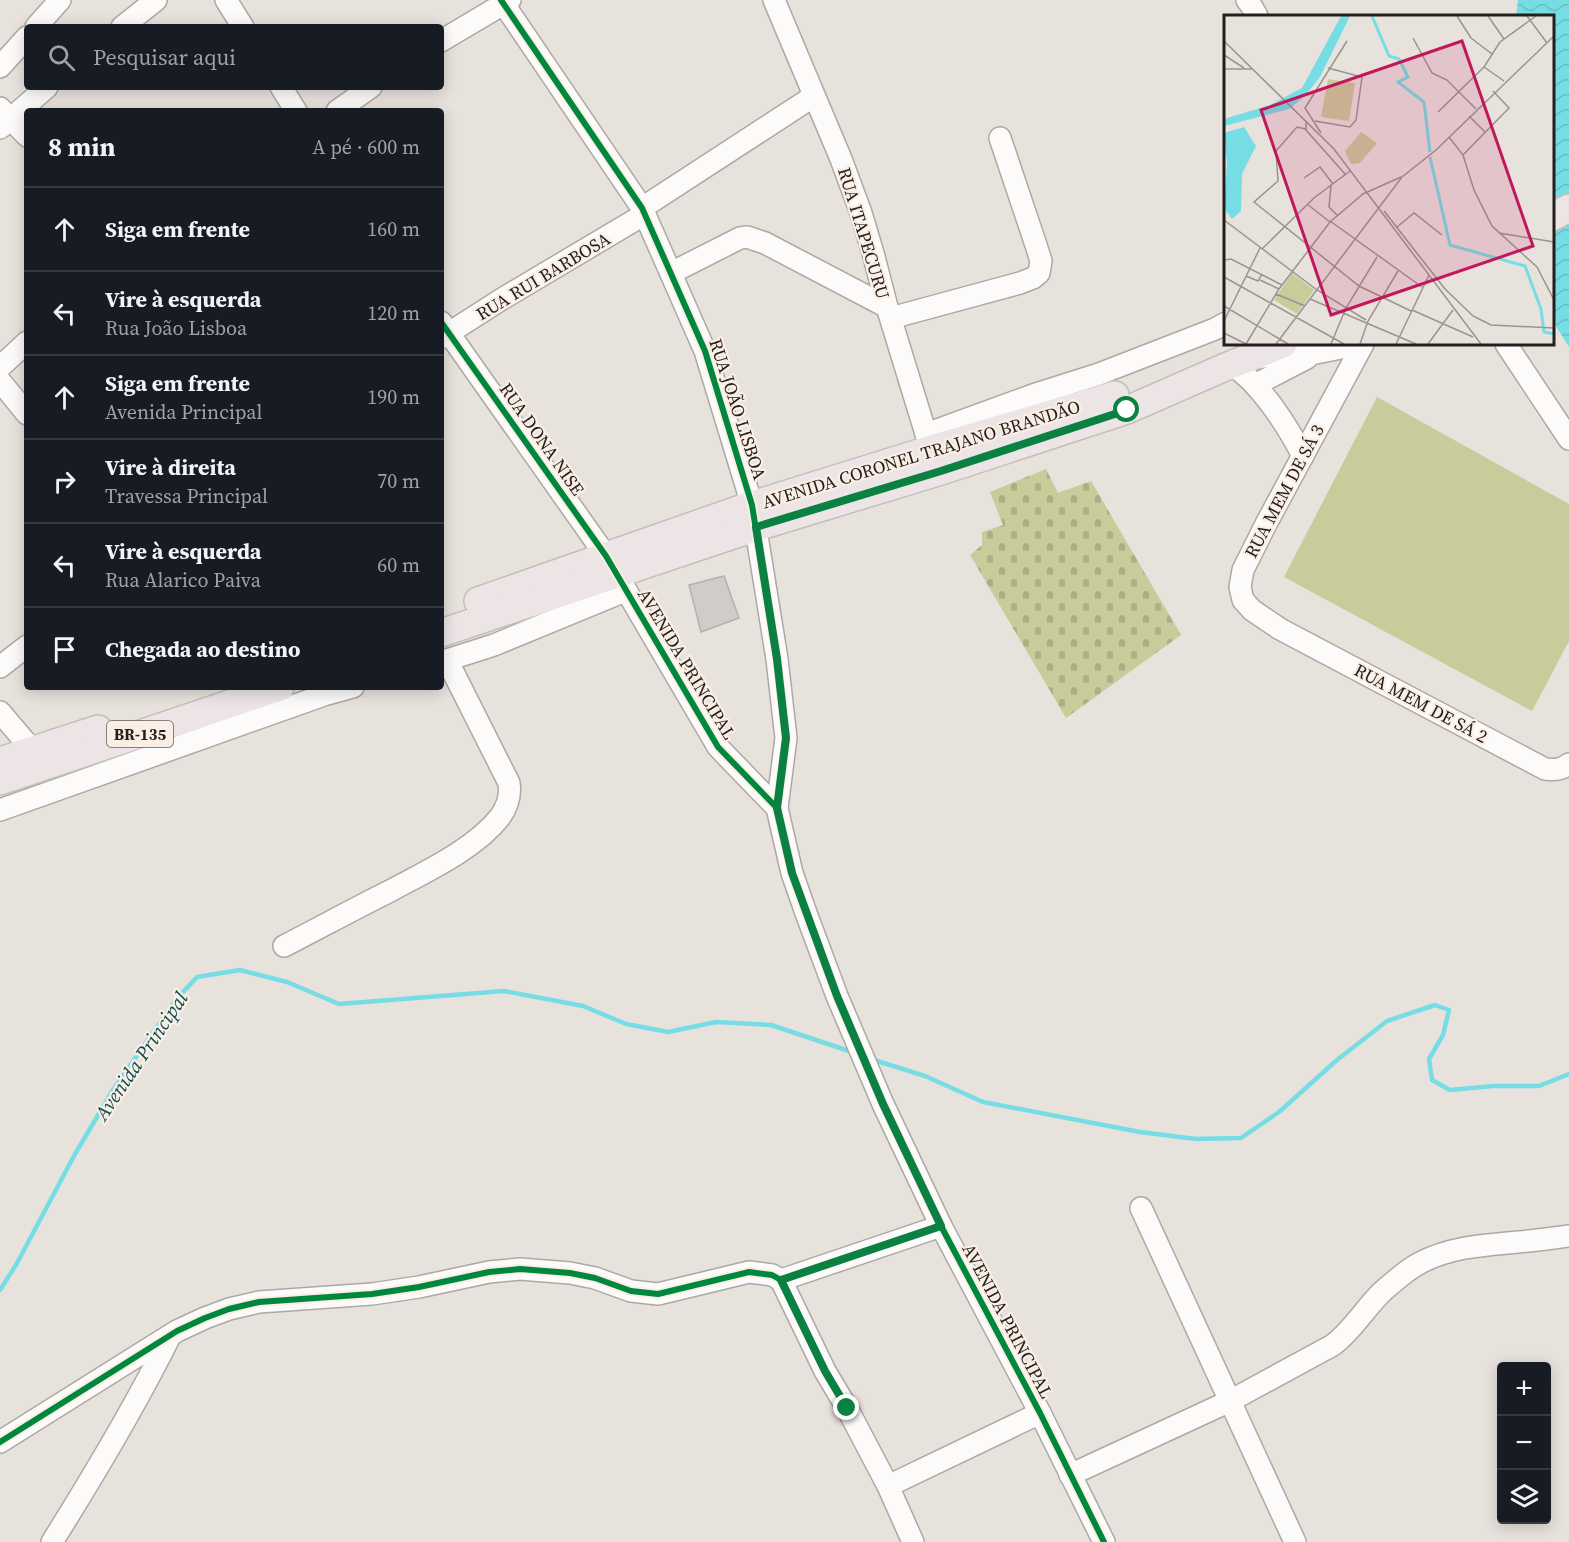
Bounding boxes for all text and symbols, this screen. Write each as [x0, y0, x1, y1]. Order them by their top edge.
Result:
inset map [1224, 15, 1554, 345]
search box [24, 24, 444, 90]
icon: search [45, 41, 78, 74]
text: Pesquisar aqui [93, 42, 236, 72]
text: 8 min [48, 129, 115, 165]
text: A pé · 600 m [312, 133, 420, 161]
street label: RUA ITAPECURU [832, 164, 896, 302]
icon: ahead [48, 213, 81, 246]
text: Siga em frente [105, 214, 250, 244]
text: 160 m [367, 215, 420, 243]
street label: RUA RUI BARBOSA [471, 226, 615, 326]
text: Vire à esquerda [105, 284, 261, 314]
icon: left [48, 297, 81, 330]
text: 120 m [367, 299, 420, 327]
text: Rua João Lisboa [105, 314, 247, 342]
street label: RUA JOÃO LISBOA [703, 335, 773, 483]
text: Siga em frente [105, 368, 250, 398]
street label: RUA DONA NISE [494, 378, 590, 501]
icon: ahead [48, 381, 81, 414]
text: 190 m [367, 383, 420, 411]
street label: AVENIDA CORONEL TRAJANO BRANDÃO [759, 394, 1083, 514]
route start [1113, 396, 1139, 422]
text: Avenida Principal [105, 398, 262, 426]
street label: RUA MEM DE SÁ 3 [1238, 420, 1330, 562]
text: Vire à direita [105, 452, 236, 482]
icon: right [48, 465, 81, 498]
text: 70 m [377, 467, 420, 495]
text: Travessa Principal [105, 482, 268, 510]
text: Vire à esquerda [105, 536, 261, 566]
icon: left [48, 549, 81, 582]
text: 60 m [377, 551, 420, 579]
text: Rua Alarico Paiva [105, 566, 261, 594]
street label: AVENIDA PRINCIPAL [632, 584, 742, 744]
icon: arrive [48, 633, 81, 666]
text: Chegada ao destino [105, 634, 300, 664]
street label: RUA MEM DE SÁ 2 [1350, 657, 1492, 749]
road number: BR-135 [107, 721, 173, 747]
water label: Avenida Principal [87, 986, 195, 1127]
street label: AVENIDA PRINCIPAL [957, 1239, 1059, 1403]
map controls [1497, 1362, 1551, 1524]
button: + [1497, 1362, 1551, 1416]
route end [833, 1394, 859, 1420]
button: − [1497, 1416, 1551, 1470]
button: layers [1497, 1470, 1551, 1524]

